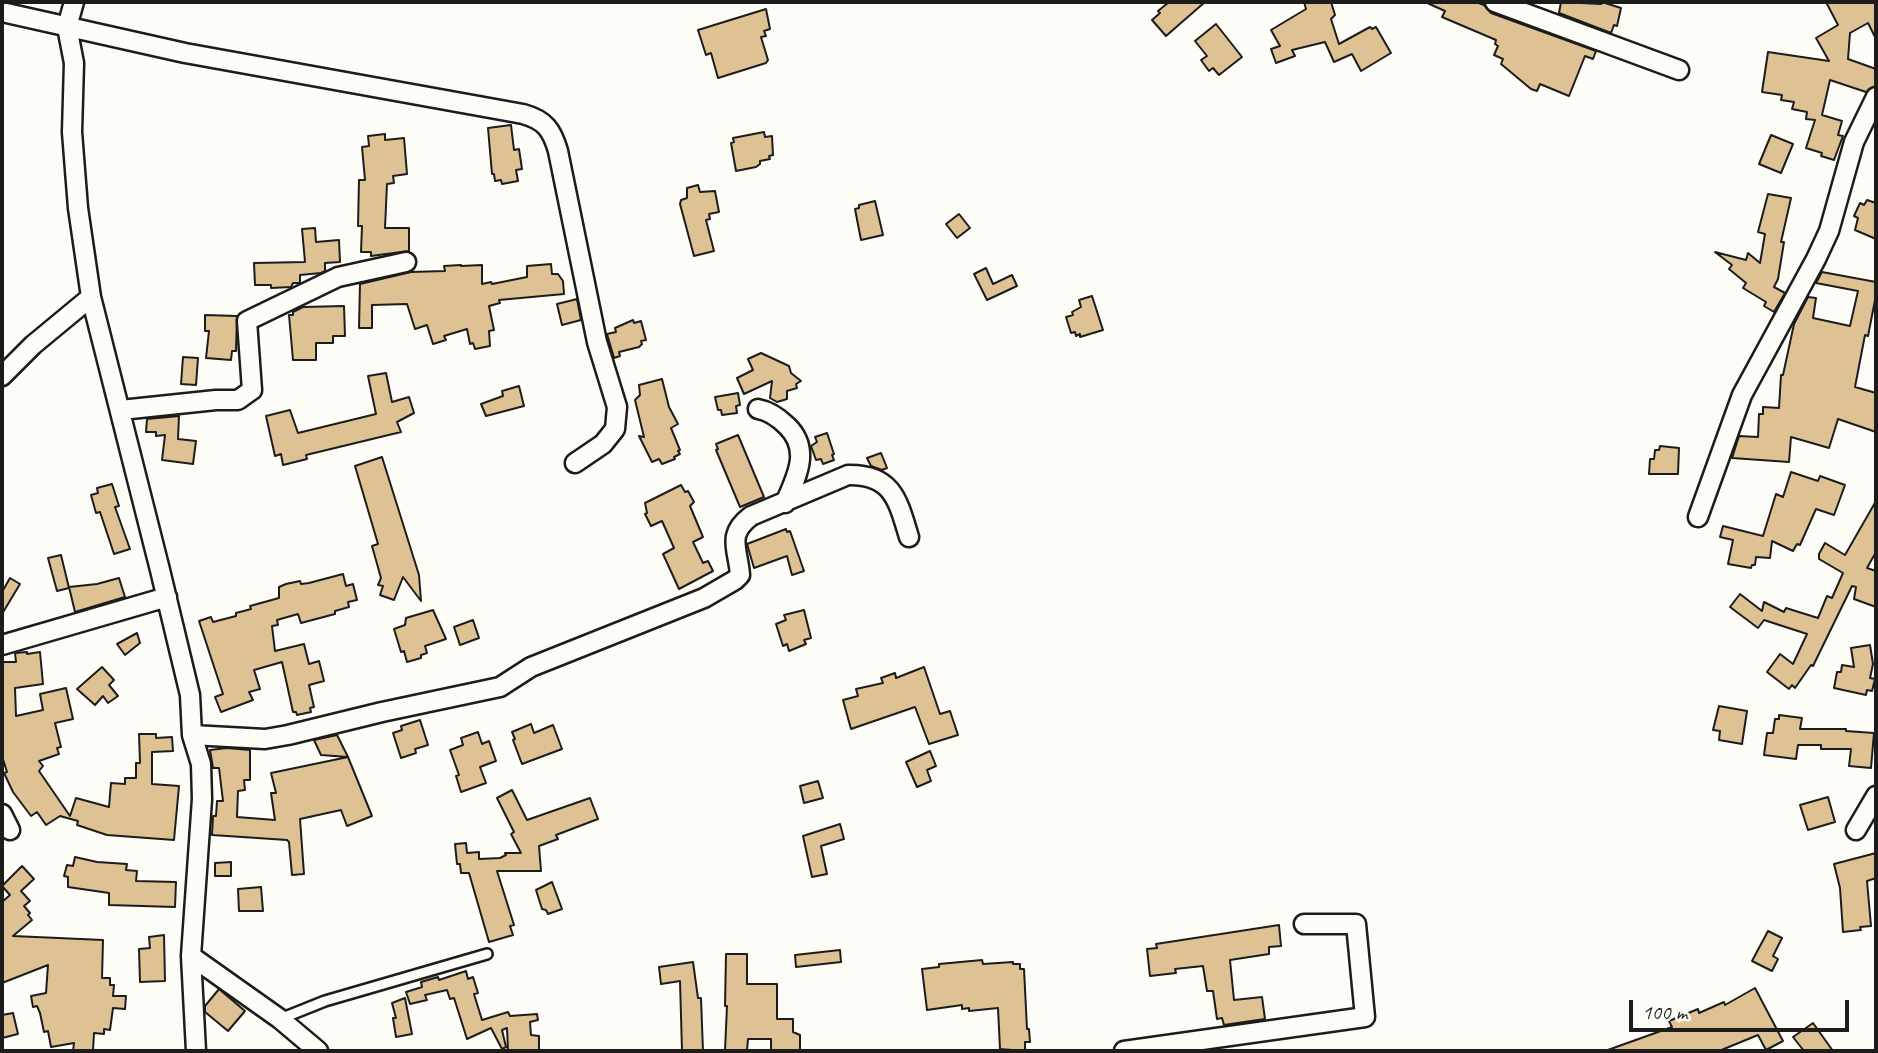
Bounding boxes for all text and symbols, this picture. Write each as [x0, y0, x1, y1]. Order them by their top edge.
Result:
scale bar [1633, 986, 1854, 1030]
text: 100 m [1642, 999, 1687, 1025]

